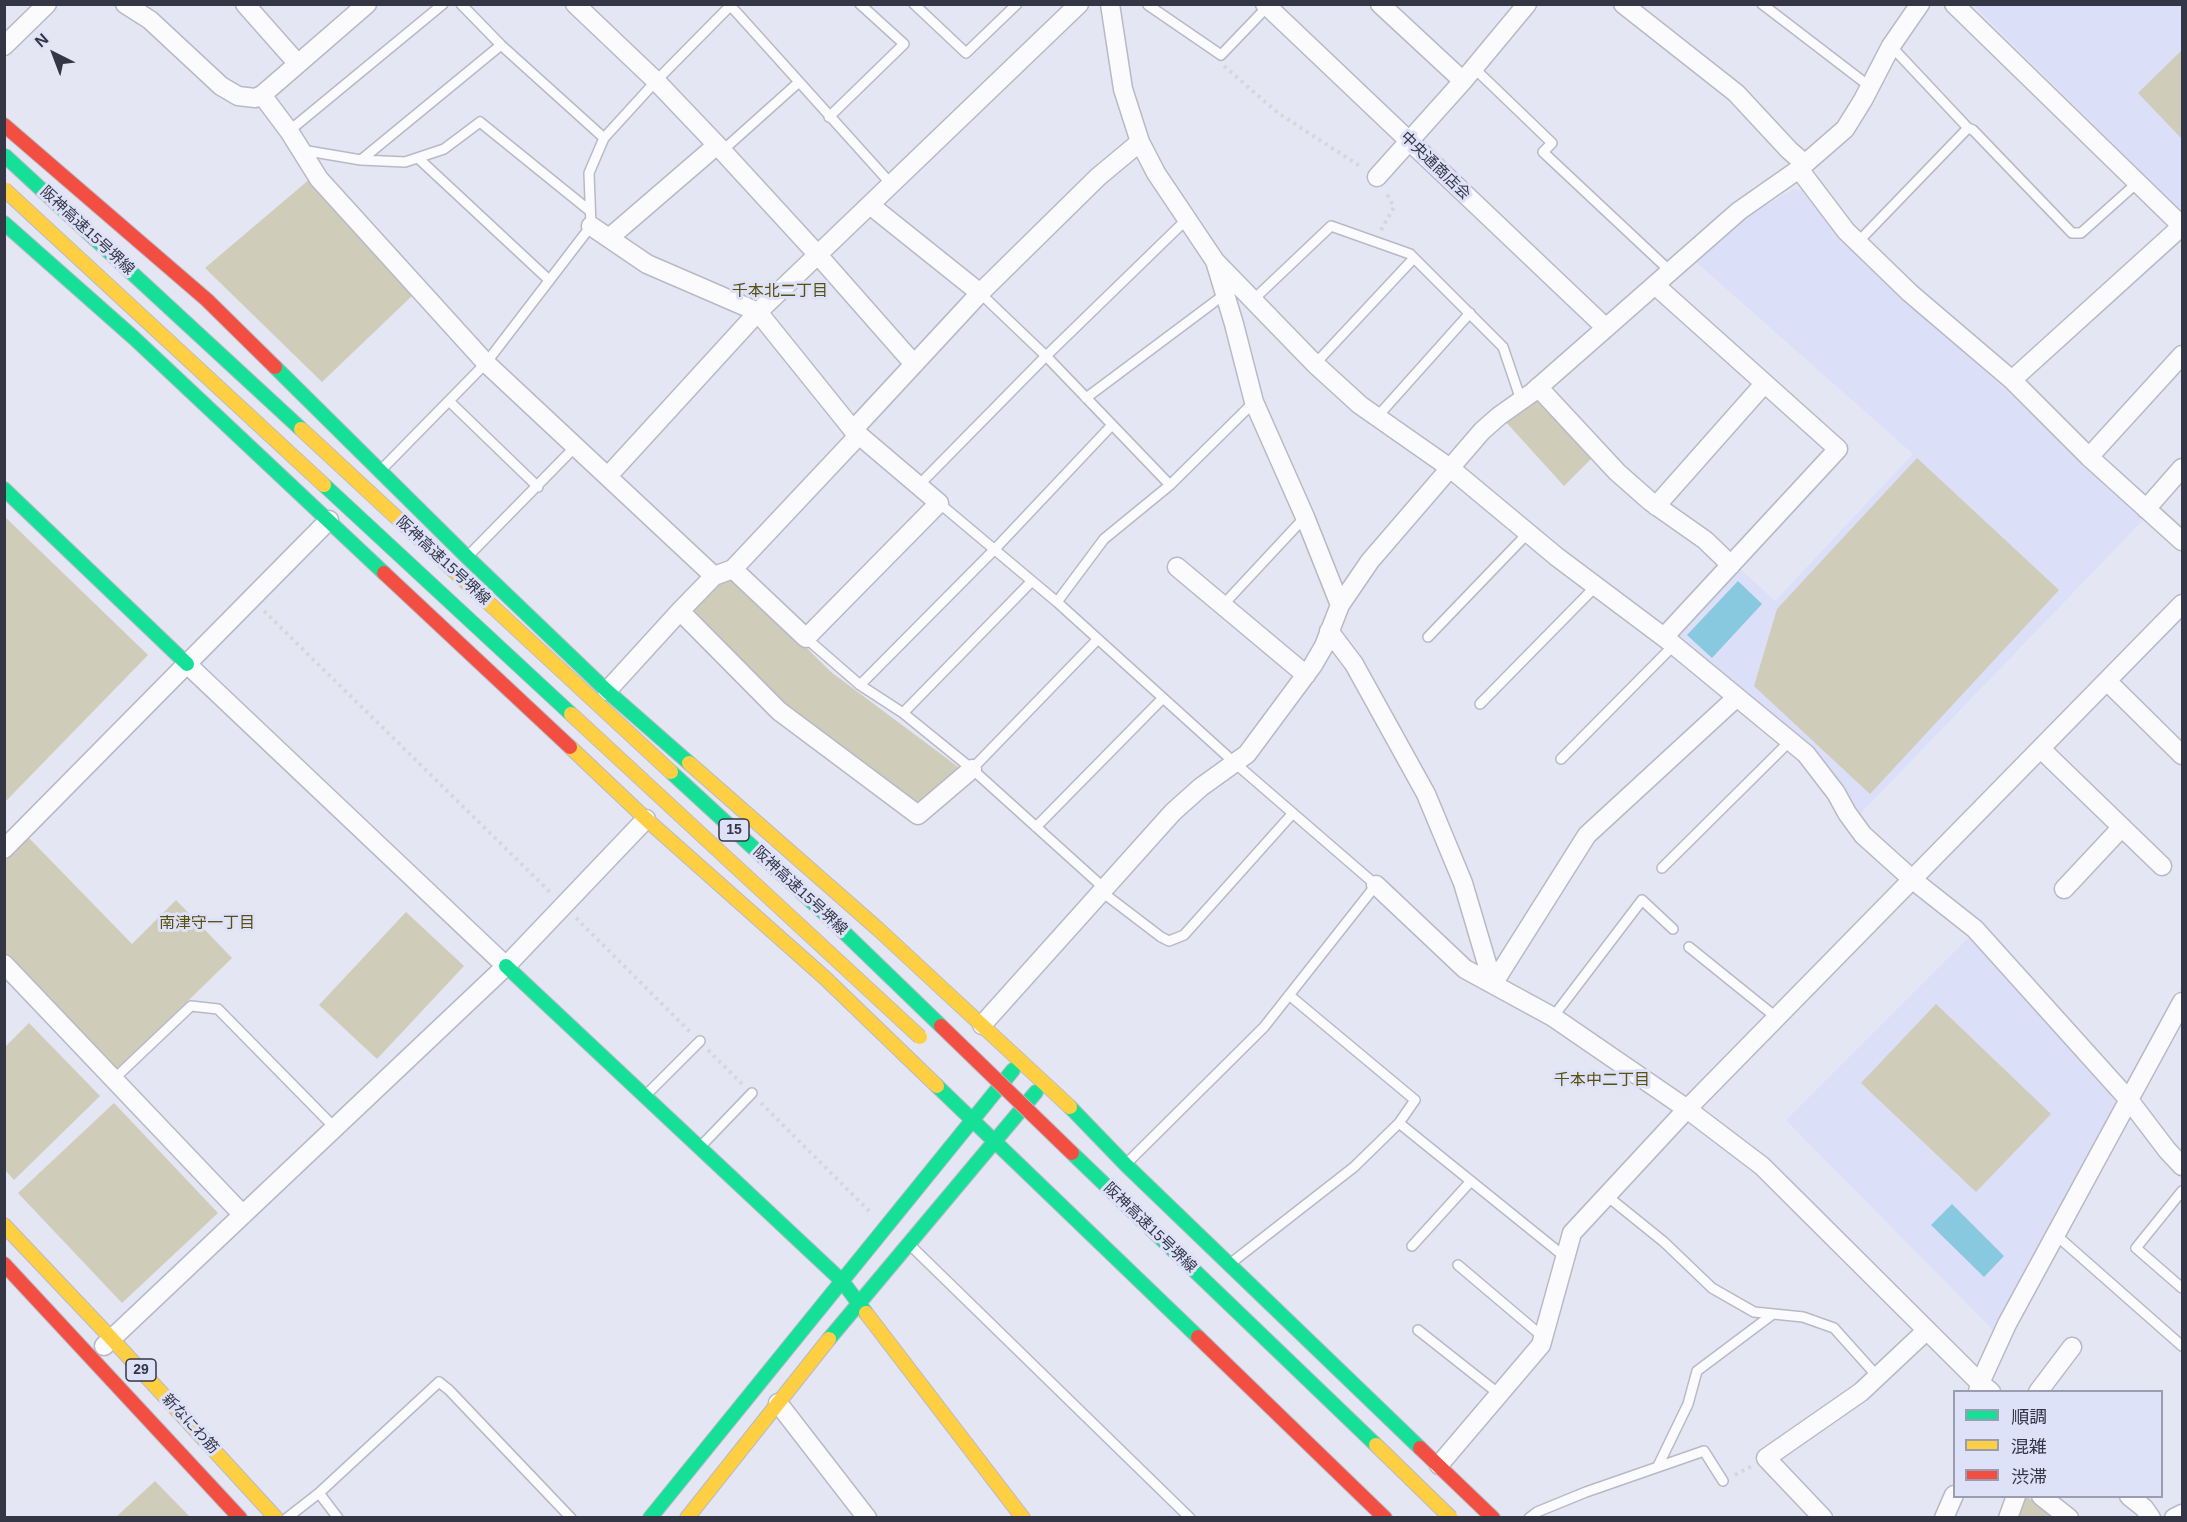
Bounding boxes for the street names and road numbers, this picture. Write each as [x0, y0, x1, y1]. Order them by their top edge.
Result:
street label: 中央通商店会 [1396, 128, 1474, 204]
street label: 阪神高速15号堺線 [36, 183, 138, 279]
street label: 阪神高速15号堺線 [392, 513, 494, 609]
road number: 15 [719, 819, 749, 841]
street label: 阪神高速15号堺線 [749, 843, 851, 939]
street label: 阪神高速15号堺線 [1100, 1179, 1200, 1277]
road number: 29 [126, 1359, 156, 1381]
street label: 新なにわ筋 [158, 1390, 222, 1458]

